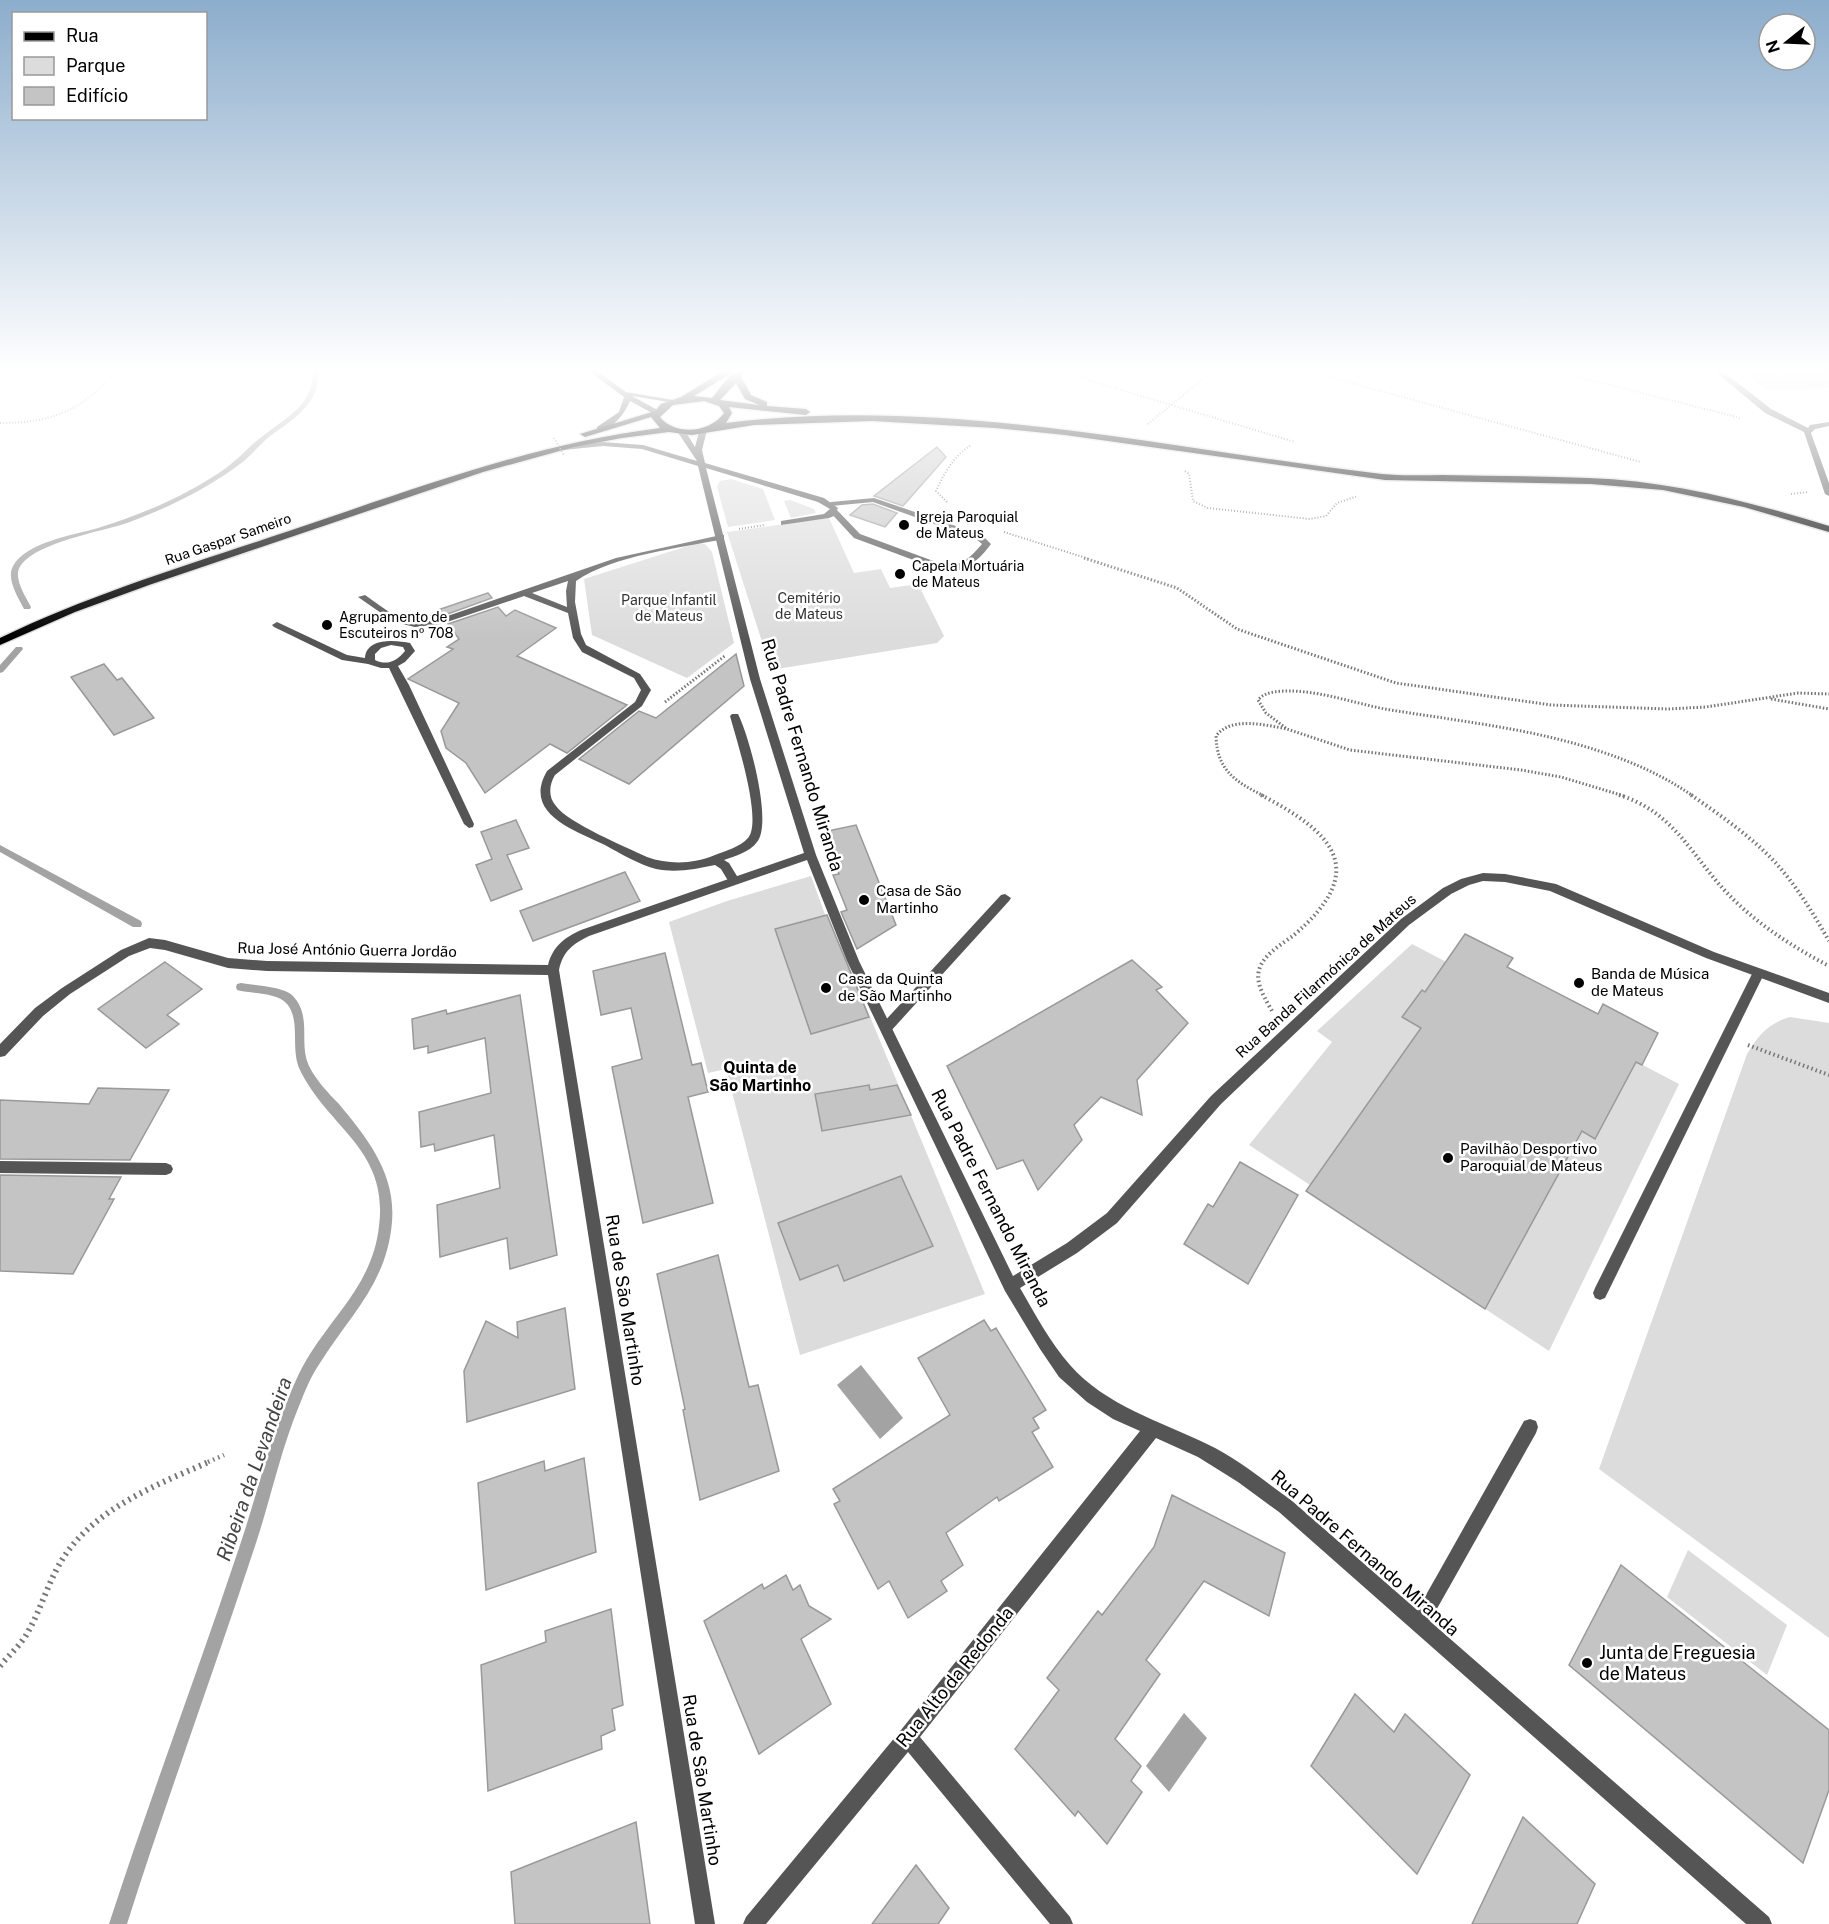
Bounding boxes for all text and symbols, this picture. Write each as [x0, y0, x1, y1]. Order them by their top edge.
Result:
legend [12, 12, 207, 120]
north arrow [1757, 12, 1817, 72]
text: Rua [66, 25, 98, 46]
text: N [1762, 38, 1784, 55]
text: Parque [66, 55, 126, 76]
text: Edifício [66, 85, 128, 106]
place label: Igreja Paroquial de Mateus [916, 509, 1019, 541]
street label: Rua Gaspar Sameiro [163, 510, 293, 568]
marker: Igreja Paroquial de Mateus [897, 518, 911, 532]
place label: Capela Mortuária de Mateus [912, 558, 1024, 590]
marker: Capela Mortuária de Mateus [893, 567, 907, 581]
park label: Cemitério de Mateus [775, 590, 843, 622]
park label: Parque Infantil de Mateus [621, 592, 717, 624]
place label: Agrupamento de Escuteiros nº 708 [339, 609, 454, 641]
marker: Agrupamento de Escuteiros nº 708 [320, 618, 334, 632]
street label: Rua Padre Fernando Miranda [757, 636, 848, 874]
place label: Casa de São Martinho [876, 882, 962, 916]
street label: Rua Banda Filarmónica de Mateus [1232, 890, 1419, 1061]
marker: Casa de São Martinho [857, 893, 871, 907]
street label: Rua José António Guerra Jordão [237, 939, 457, 960]
place label: Banda de Música de Mateus [1591, 965, 1709, 999]
place label: Casa da Quinta de São Martinho [838, 970, 952, 1004]
marker: Banda de Música de Mateus [1572, 976, 1586, 990]
marker: Casa da Quinta de São Martinho [819, 981, 833, 995]
district label: Quinta de São Martinho [709, 1058, 811, 1095]
street label: Rua Padre Fernando Miranda [927, 1085, 1056, 1310]
place label: Pavilhão Desportivo Paroquial de Mateus [1460, 1140, 1602, 1174]
marker: Pavilhão Desportivo Paroquial de Mateus [1441, 1151, 1455, 1165]
street label: Rua de São Martinho [602, 1213, 649, 1387]
water label: Ribeira da Levandeira [211, 1374, 297, 1564]
street label: Rua Padre Fernando Miranda [1267, 1465, 1464, 1640]
street label: Rua Alto da Redonda [892, 1602, 1018, 1751]
place label: Junta de Freguesia de Mateus [1599, 1642, 1756, 1684]
marker: Junta de Freguesia de Mateus [1580, 1656, 1594, 1670]
street label: Rua de São Martinho [679, 1693, 726, 1867]

